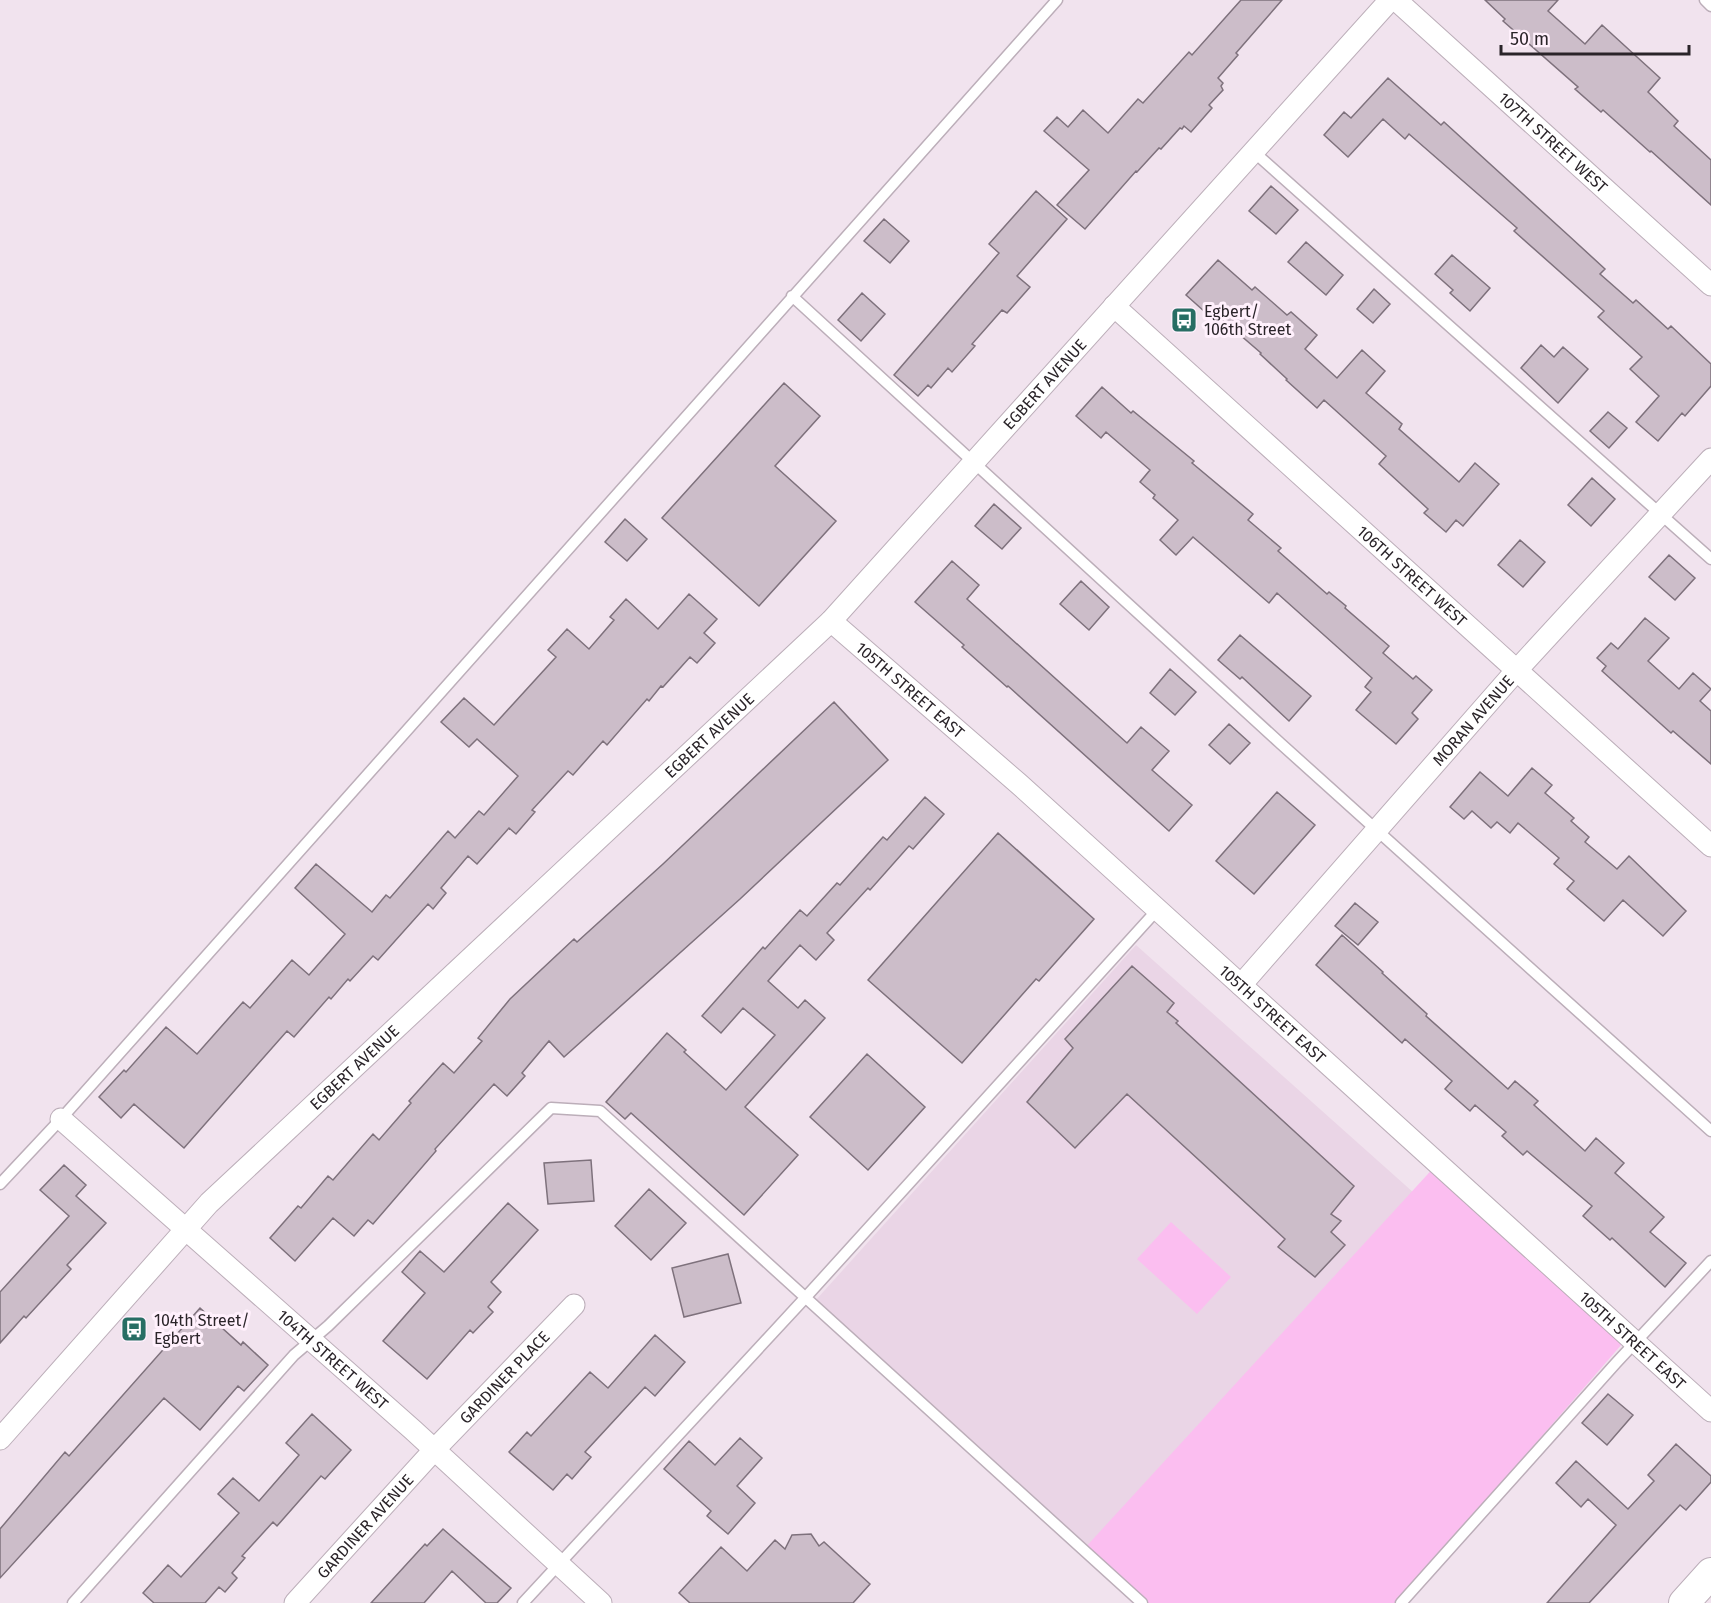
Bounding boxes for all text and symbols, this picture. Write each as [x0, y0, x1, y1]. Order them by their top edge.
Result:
scale bar [1501, 18, 1688, 56]
text: 50 m [1510, 28, 1549, 50]
street label: 107TH STREET WEST [1495, 88, 1612, 197]
place label: Egbert/ 106th Street [1204, 302, 1291, 339]
bus stop icon: Egbert/ 106th Street [1169, 305, 1199, 335]
street label: EGBERT AVENUE [999, 335, 1090, 433]
street label: 106TH STREET WEST [1353, 521, 1471, 631]
street label: 105TH STREET EAST [852, 638, 969, 742]
street label: MORAN AVENUE [1428, 671, 1518, 769]
street label: EGBERT AVENUE [660, 689, 758, 781]
street label: 105TH STREET EAST [1215, 961, 1330, 1067]
street label: EGBERT AVENUE [306, 1021, 403, 1113]
street label: 105TH STREET EAST [1576, 1287, 1690, 1394]
street label: 104TH STREET WEST [274, 1305, 393, 1414]
place label: 104th Street/ Egbert [154, 1311, 250, 1348]
bus stop icon: 104th Street/ Egbert [119, 1314, 149, 1344]
street label: GARDINER PLACE [455, 1327, 553, 1427]
street label: GARDINER AVENUE [313, 1470, 417, 1582]

